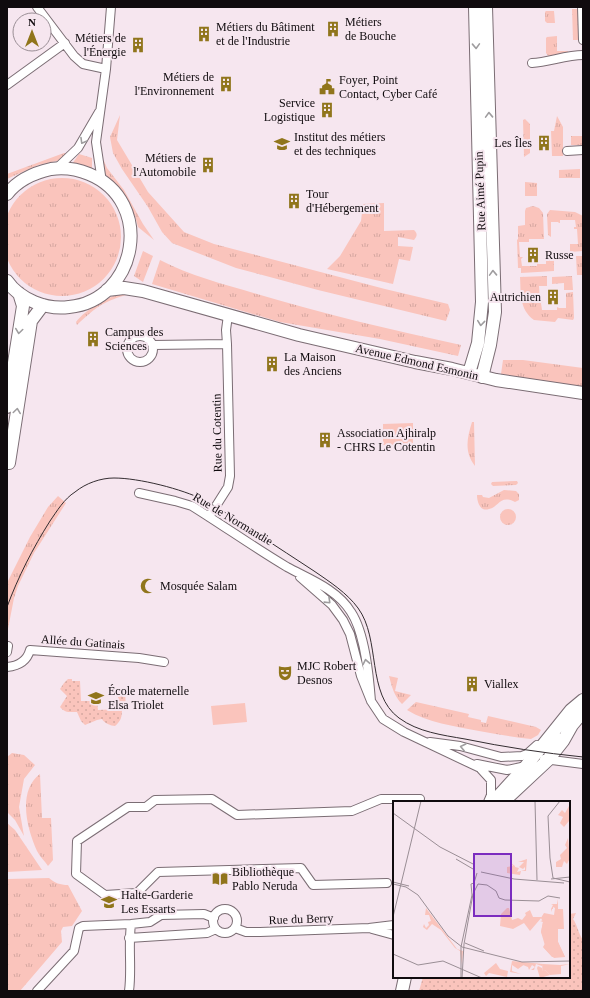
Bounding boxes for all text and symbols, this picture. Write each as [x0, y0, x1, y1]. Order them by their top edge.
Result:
north arrow [12, 12, 52, 52]
place label: Métiers de Bouche [345, 15, 396, 43]
text: N [28, 16, 36, 28]
place label: Métiers du Bâtiment et de l'Industrie [216, 20, 315, 48]
building icon: Métiers de Bouche [324, 20, 342, 38]
building icon: Métiers du Bâtiment et de l'Industrie [195, 25, 213, 43]
place label: Métiers de l'Énergie [75, 31, 126, 59]
building icon: Métiers de l'Énergie [129, 36, 147, 54]
one-way arrow [472, 43, 480, 49]
place label: Métiers de l'Environnement [135, 70, 215, 98]
place label: Foyer, Point Contact, Cyber Café [339, 73, 437, 101]
building icon: Métiers de l'Environnement [217, 75, 235, 93]
public building icon: Foyer, Point Contact, Cyber Café [318, 78, 336, 96]
place label: Service Logistique [264, 96, 315, 124]
building icon: Service Logistique [318, 101, 336, 119]
one-way arrow [484, 112, 493, 118]
place label: Institut des métiers et des techniques [294, 130, 386, 158]
building icon: Les Îles [535, 134, 553, 152]
school or university icon: Institut des métiers et des techniques [273, 135, 291, 153]
place label: Les Îles [494, 136, 532, 150]
one-way arrow [80, 137, 87, 144]
place label: Métiers de l'Automobile [133, 151, 196, 179]
street label: Rue Aimé Pupin [472, 151, 488, 231]
building icon: Métiers de l'Automobile [199, 156, 217, 174]
place label: Tour d'Hébergement [306, 187, 379, 215]
building icon: Tour d'Hébergement [285, 192, 303, 210]
building icon: Russe [524, 246, 542, 264]
place label: Russe [545, 248, 574, 262]
one-way arrow [489, 270, 498, 276]
building icon: Autrichien [544, 288, 562, 306]
place label: Autrichien [490, 290, 541, 304]
one-way arrow [477, 320, 486, 326]
place label: Campus des Sciences [105, 325, 164, 353]
one-way arrow [15, 328, 24, 334]
building icon: Campus des Sciences [84, 330, 102, 348]
street label: Avenue Edmond Esmonin [354, 341, 480, 383]
place label: La Maison des Anciens [284, 350, 342, 378]
building icon: La Maison des Anciens [263, 355, 281, 373]
street label: Rue du Cotentin [209, 394, 225, 472]
one-way arrow [12, 408, 21, 414]
place label: Association Ajhiralp - CHRS Le Cotentin [337, 426, 436, 454]
building icon: Association Ajhiralp - CHRS Le Cotentin [316, 431, 334, 449]
street label: Rue de Normandie [191, 490, 275, 548]
mosque icon: Mosquée Salam [139, 577, 157, 595]
place label: Mosquée Salam [160, 579, 238, 593]
one-way arrow [323, 597, 331, 604]
street label: Allée du Gatinais [41, 632, 126, 652]
place label: MJC Robert Desnos [297, 659, 357, 687]
one-way arrow [363, 659, 371, 665]
theatre icon: MJC Robert Desnos [276, 664, 294, 682]
building icon: Viallex [463, 675, 481, 693]
place label: Viallex [484, 677, 519, 691]
place label: École maternelle Elsa Triolet [108, 684, 189, 712]
school or university icon: École maternelle Elsa Triolet [87, 689, 105, 707]
one-way arrow [460, 744, 467, 752]
inset map [393, 801, 570, 978]
place label: Bibliothèque Pablo Neruda [232, 865, 298, 893]
library icon: Bibliothèque Pablo Neruda [211, 870, 229, 888]
place label: Halte-Garderie Les Essarts [121, 888, 193, 916]
school or university icon: Halte-Garderie Les Essarts [100, 893, 118, 911]
street label: Rue du Berry [268, 911, 334, 927]

